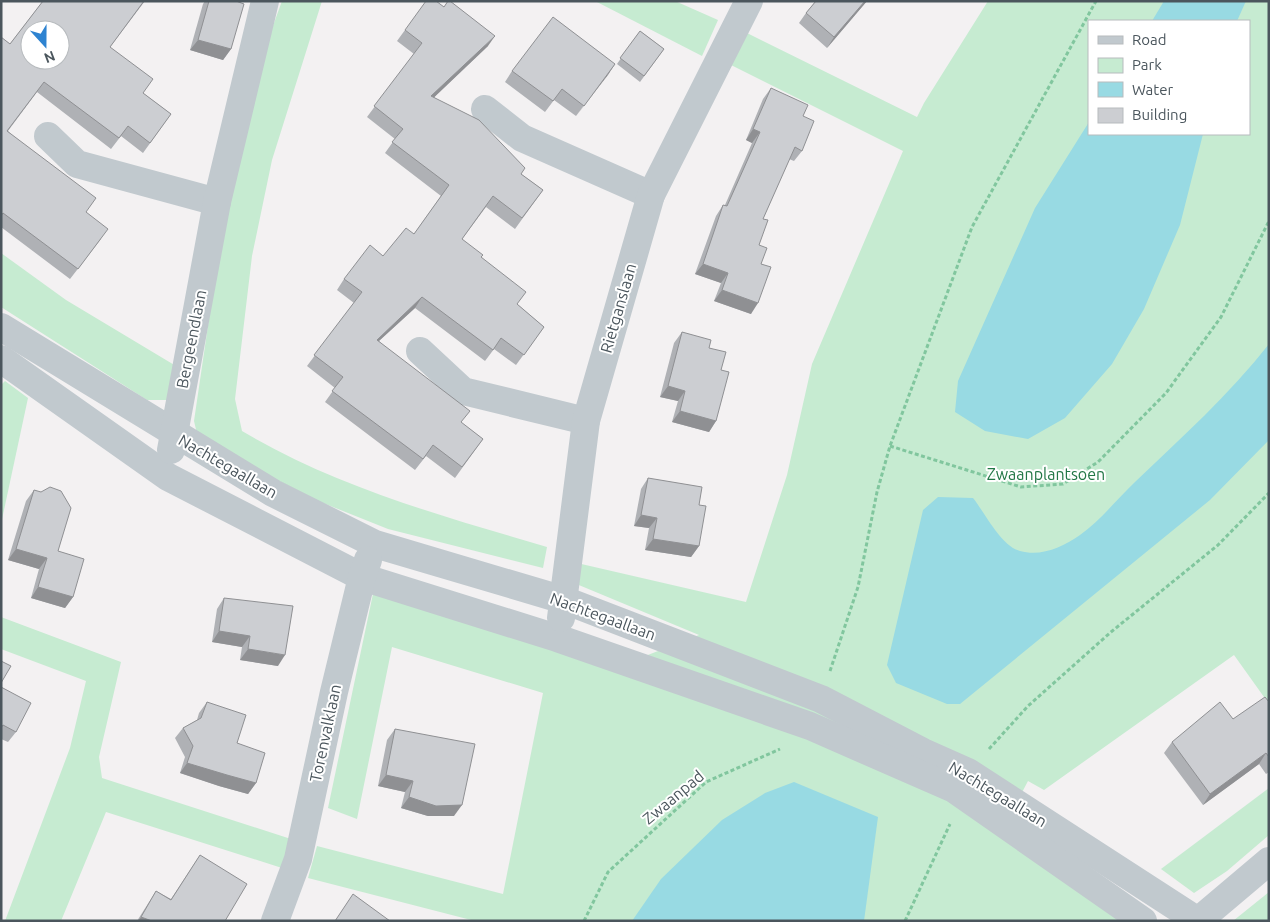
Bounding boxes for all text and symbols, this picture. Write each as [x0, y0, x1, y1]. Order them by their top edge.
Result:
north arrow [20, 20, 70, 70]
legend [1088, 20, 1250, 135]
text: Road [1132, 31, 1167, 48]
text: N [42, 48, 57, 66]
text: Park [1132, 56, 1162, 73]
text: Water [1132, 81, 1173, 98]
text: Building [1132, 106, 1187, 123]
street label: Rietganslaan [597, 261, 639, 355]
street label: Bergeendlaan [173, 288, 209, 390]
street label: Nachtegaallaan [175, 430, 281, 502]
park label: Zwaanplantsoen [987, 465, 1105, 483]
street label: Nachtegaallaan [548, 589, 658, 643]
street label: Torenvalklaan [306, 682, 344, 784]
street label: Nachtegaallaan [946, 758, 1050, 830]
street label: Zwaanpad [639, 766, 707, 828]

